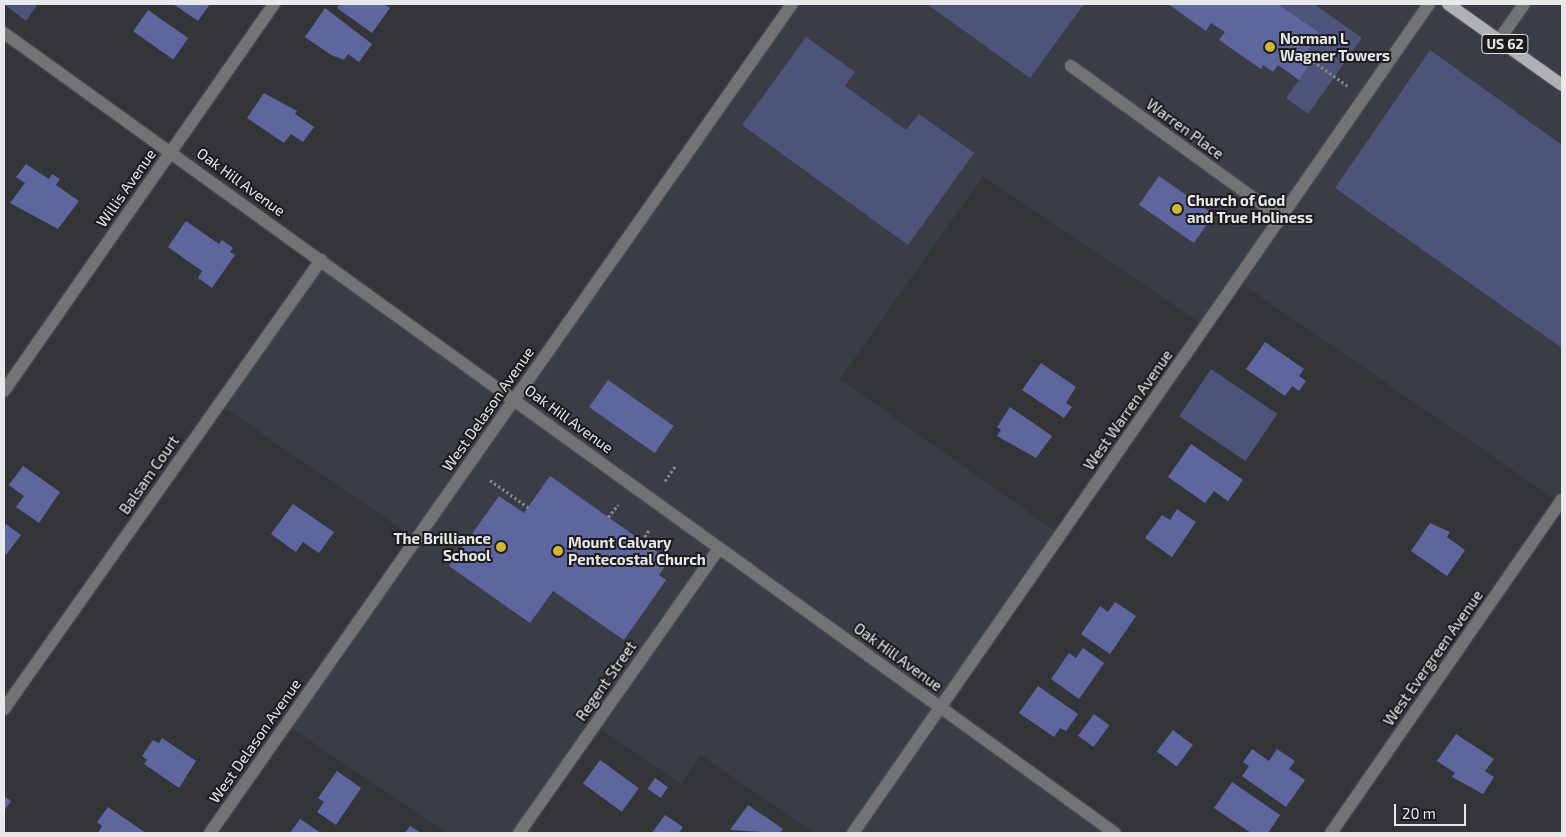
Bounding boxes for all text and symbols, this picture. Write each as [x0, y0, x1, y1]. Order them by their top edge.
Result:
place label: Norman L Wagner Towers [1280, 29, 1391, 64]
road number: US 62 [1481, 33, 1529, 56]
marker: Norman L Wagner Towers [1264, 41, 1276, 53]
street label: Warren Place [1143, 95, 1227, 163]
street label: Oak Hill Avenue [193, 144, 289, 220]
street label: Willis Avenue [92, 145, 160, 231]
place label: Church of God and True Holiness [1187, 191, 1313, 226]
marker: Church of God and True Holiness [1171, 203, 1183, 215]
street label: West Delason Avenue [438, 343, 538, 475]
street label: West Warren Avenue [1080, 346, 1176, 474]
street label: Oak Hill Avenue [521, 381, 617, 457]
street label: Balsam Court [115, 432, 183, 518]
place label: The Brilliance School [394, 529, 491, 564]
place label: Mount Calvary Pentecostal Church [568, 533, 706, 568]
marker: The Brilliance School [495, 541, 507, 553]
marker: Mount Calvary Pentecostal Church [552, 545, 564, 557]
street label: West Evergreen Avenue [1379, 587, 1487, 729]
street label: Oak Hill Avenue [850, 619, 946, 695]
street label: Regent Street [572, 638, 640, 724]
street label: West Delason Avenue [205, 675, 305, 807]
scale bar [1396, 794, 1468, 826]
text: 20 m [1402, 804, 1436, 822]

